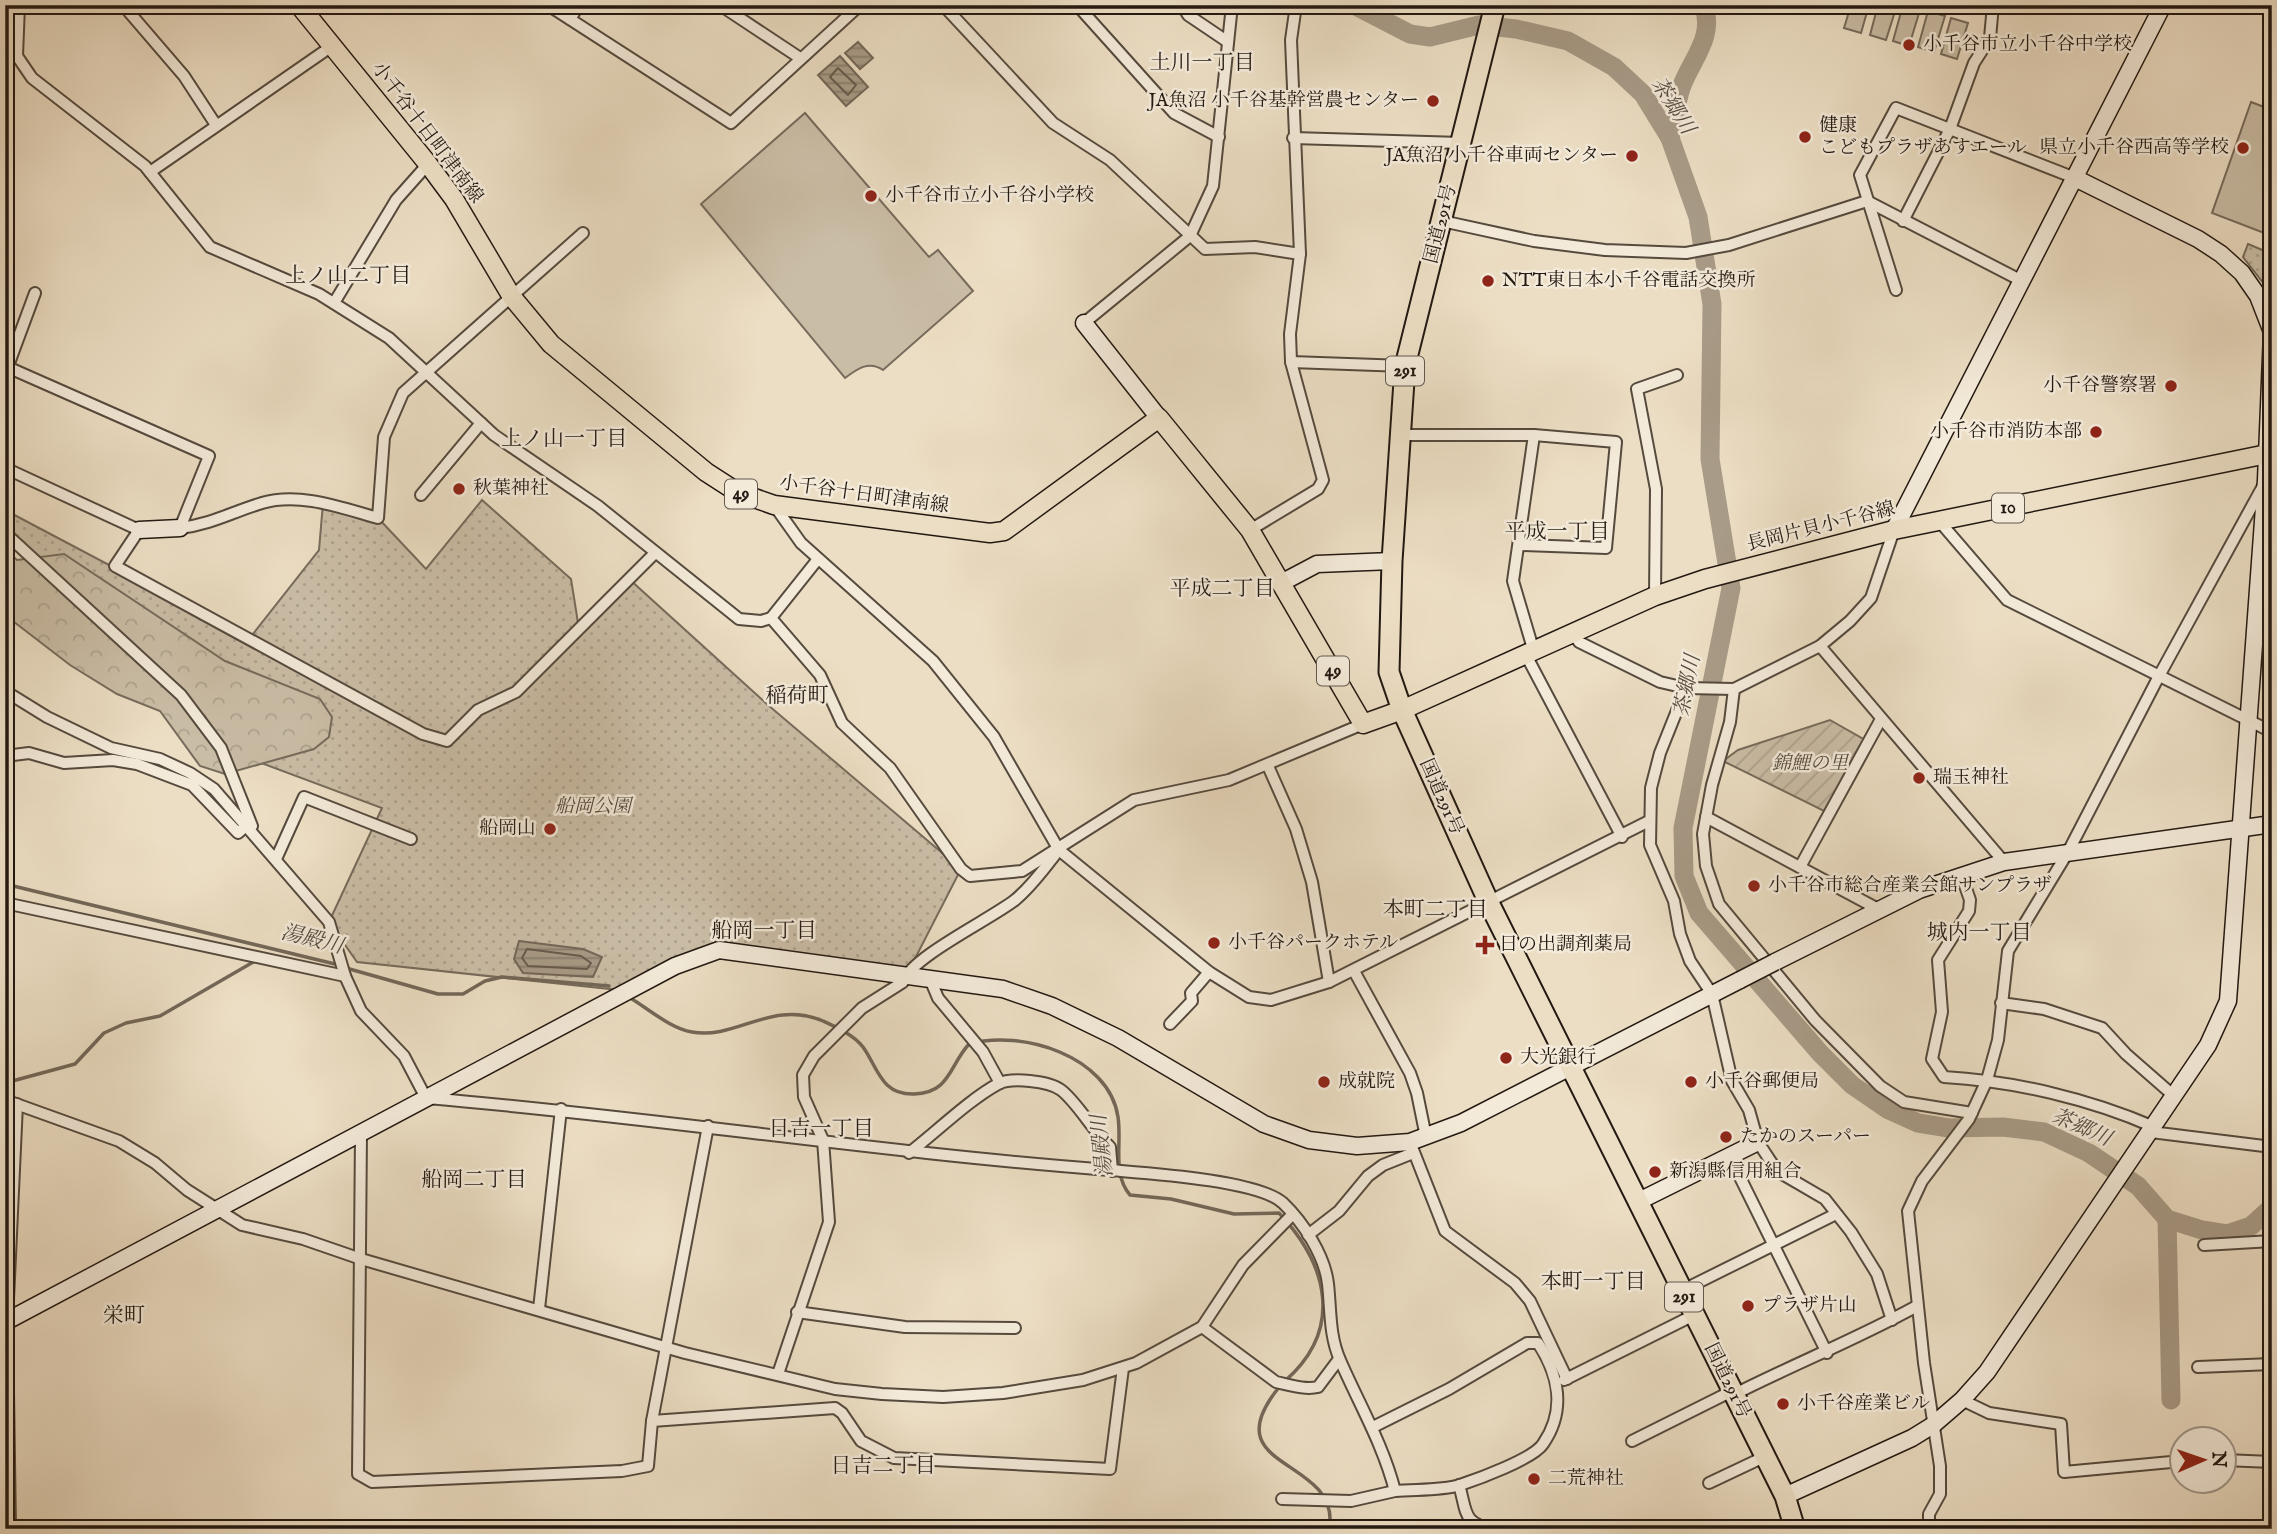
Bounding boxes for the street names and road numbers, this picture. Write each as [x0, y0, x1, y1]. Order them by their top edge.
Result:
street label: 小千谷十日町津南線 [366, 57, 488, 209]
street label: 国道291号 [1420, 182, 1462, 266]
road number: 291 [1386, 356, 1424, 386]
street label: 小千谷十日町津南線 [778, 471, 950, 519]
road number: 49 [725, 480, 757, 508]
road number: 10 [1992, 494, 2024, 522]
street label: 長岡片貝小千谷線 [1744, 497, 1898, 557]
road number: 49 [1317, 656, 1349, 686]
street label: 国道291号 [1414, 755, 1468, 839]
road number: 291 [1665, 1282, 1703, 1312]
street label: 国道291号 [1698, 1339, 1756, 1423]

